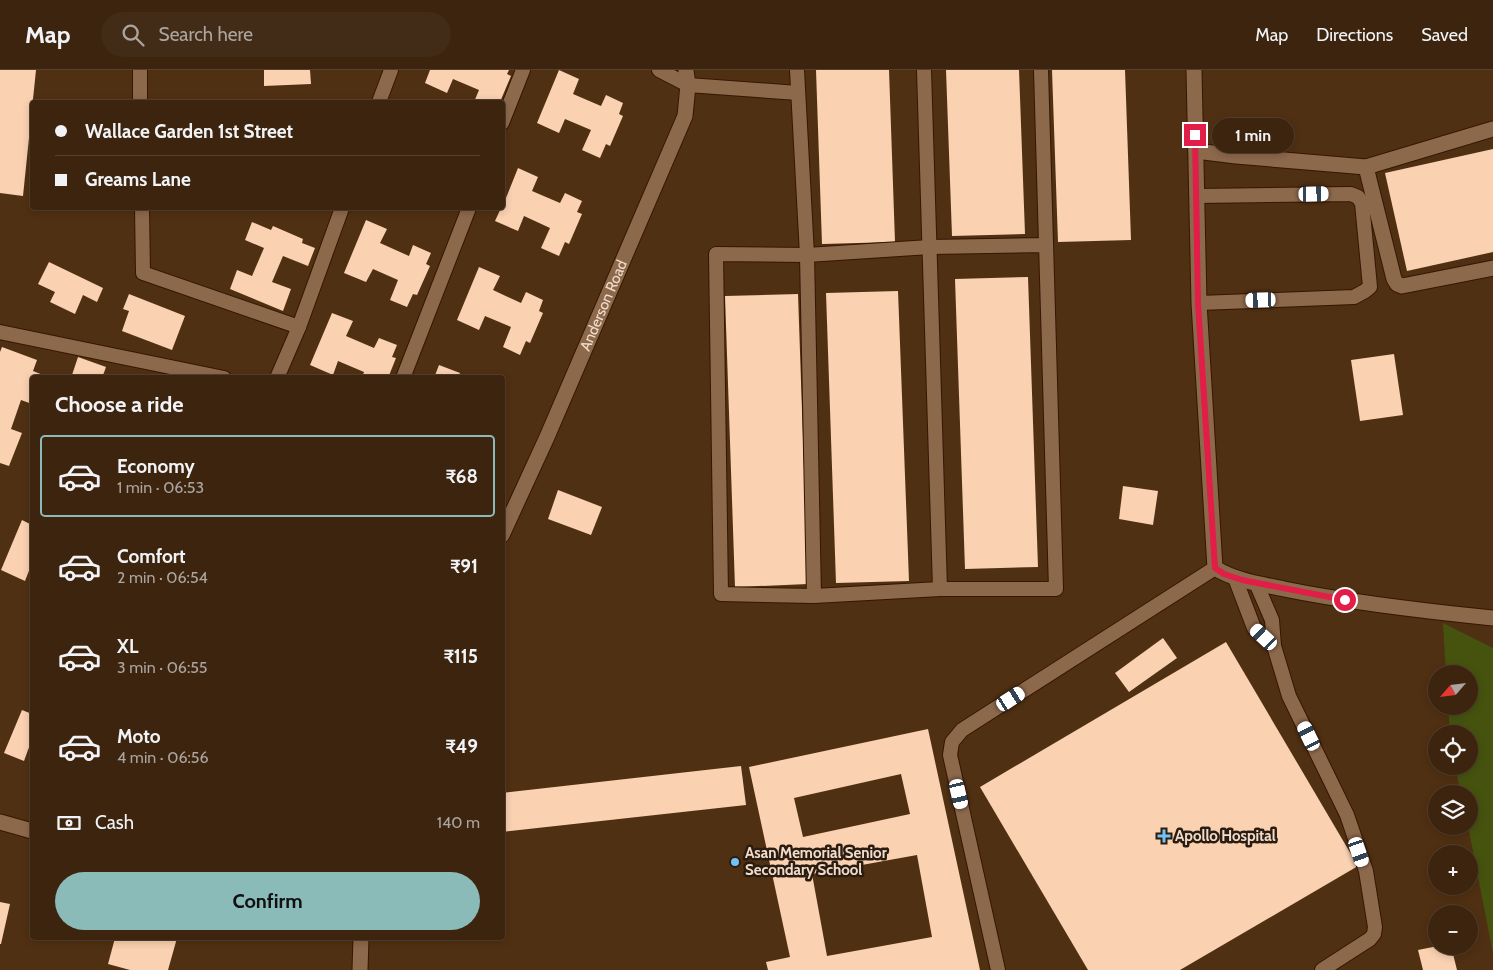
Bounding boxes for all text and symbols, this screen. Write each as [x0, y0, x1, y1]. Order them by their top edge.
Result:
search box [101, 12, 451, 57]
text: Map [25, 20, 71, 49]
icon: search [119, 21, 147, 49]
text: Search here [159, 23, 253, 46]
text: Map [1255, 24, 1288, 46]
text: Directions [1316, 24, 1393, 46]
text: Saved [1421, 24, 1468, 46]
callout: 1 min [1212, 118, 1295, 152]
text: Wallace Garden 1st Street [85, 120, 293, 143]
route end [1184, 124, 1206, 146]
text: 1 min [1235, 126, 1271, 145]
text: Greams Lane [85, 168, 191, 191]
car [1298, 186, 1329, 202]
street label: Anderson Road [576, 257, 631, 354]
car [1245, 292, 1276, 308]
text: Choose a ride [55, 391, 184, 418]
icon: car [57, 454, 102, 499]
text: Economy [117, 455, 195, 478]
text: ₹68 [445, 465, 478, 488]
text: 1 min · 06:53 [117, 478, 204, 497]
icon: car [57, 544, 102, 589]
text: Comfort [117, 545, 186, 568]
text: ₹91 [450, 555, 478, 578]
text: 2 min · 06:54 [117, 568, 208, 587]
route start [1334, 589, 1356, 611]
car [1247, 621, 1280, 653]
icon: car [57, 634, 102, 679]
text: XL [117, 635, 138, 658]
text: ₹115 [443, 645, 478, 668]
text: 3 min · 06:55 [117, 658, 208, 677]
north arrow [1428, 665, 1478, 715]
map controls [1428, 665, 1478, 955]
car [994, 685, 1027, 713]
car [1295, 719, 1322, 753]
icon: car [57, 724, 102, 769]
text: Moto [117, 725, 161, 748]
button: locate [1428, 725, 1478, 775]
text: ₹49 [445, 735, 478, 758]
text: 4 min · 06:56 [117, 748, 209, 767]
car [948, 778, 969, 810]
button: layers [1428, 785, 1478, 835]
icon: cash [55, 809, 83, 837]
text: Cash [95, 811, 134, 834]
text: 140 m [437, 813, 480, 832]
place label: Apollo Hospital [1175, 827, 1276, 845]
marker: Apollo Hospital [1157, 829, 1171, 843]
car [1347, 835, 1370, 869]
place label: Asan Memorial Senior Secondary School [745, 844, 887, 879]
button: + [1428, 845, 1478, 895]
marker: Asan Memorial Senior Secondary School [729, 856, 741, 868]
button: Confirm [55, 872, 480, 930]
button: − [1428, 905, 1478, 955]

